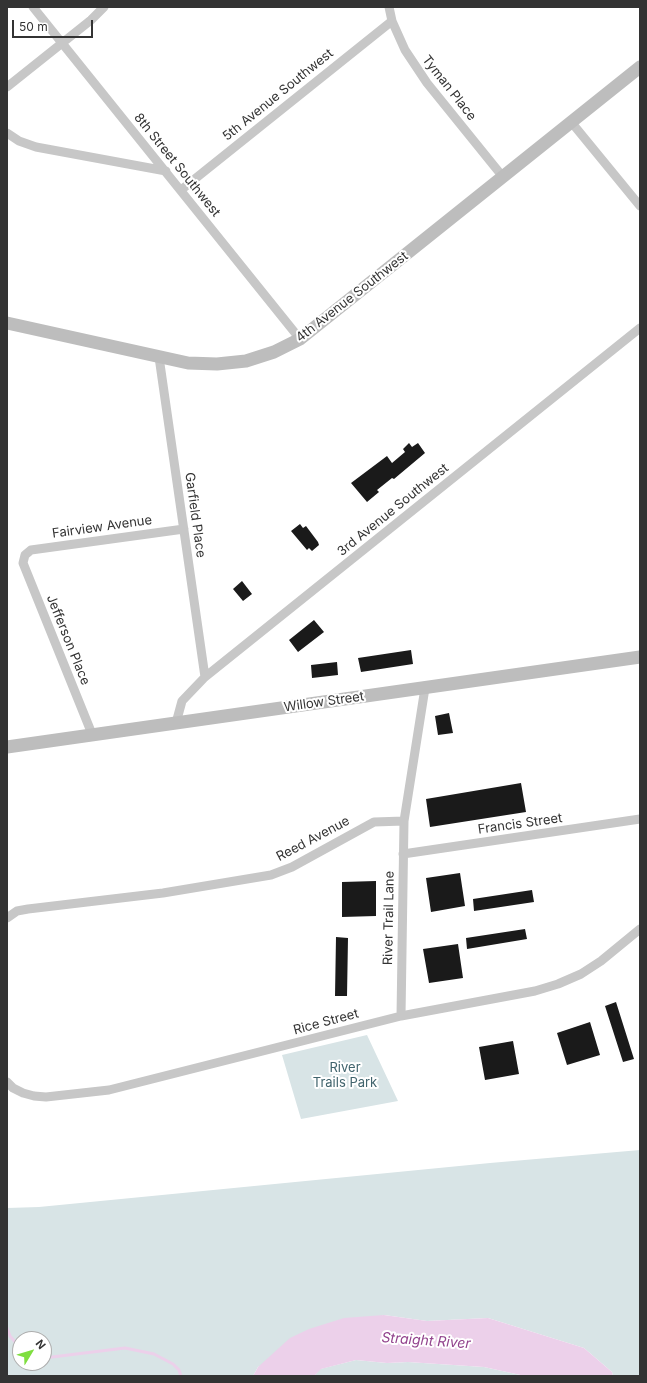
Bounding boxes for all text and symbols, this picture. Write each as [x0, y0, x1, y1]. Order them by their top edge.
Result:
scale bar [14, 12, 95, 38]
text: 50 m [19, 19, 48, 34]
street label: 5th Avenue Southwest [220, 46, 336, 144]
street label: Tyman Place [419, 52, 479, 124]
street label: 8th Street Southwest [130, 110, 224, 220]
street label: 4th Avenue Southwest [293, 248, 411, 346]
street label: 3rd Avenue Southwest [334, 460, 452, 560]
street label: Garfield Place [181, 471, 209, 559]
street label: Fairview Avenue [51, 512, 153, 542]
street label: Jefferson Place [43, 593, 93, 687]
street label: Willow Street [283, 689, 365, 715]
street label: Francis Street [477, 810, 563, 838]
street label: Reed Avenue [274, 813, 352, 865]
street label: River Trail Lane [380, 871, 398, 965]
street label: Rice Street [292, 1006, 360, 1038]
park label: River Trails Park [313, 1060, 377, 1091]
water label: Straight River [381, 1330, 471, 1352]
north arrow [12, 1331, 52, 1371]
text: N [33, 1337, 49, 1352]

